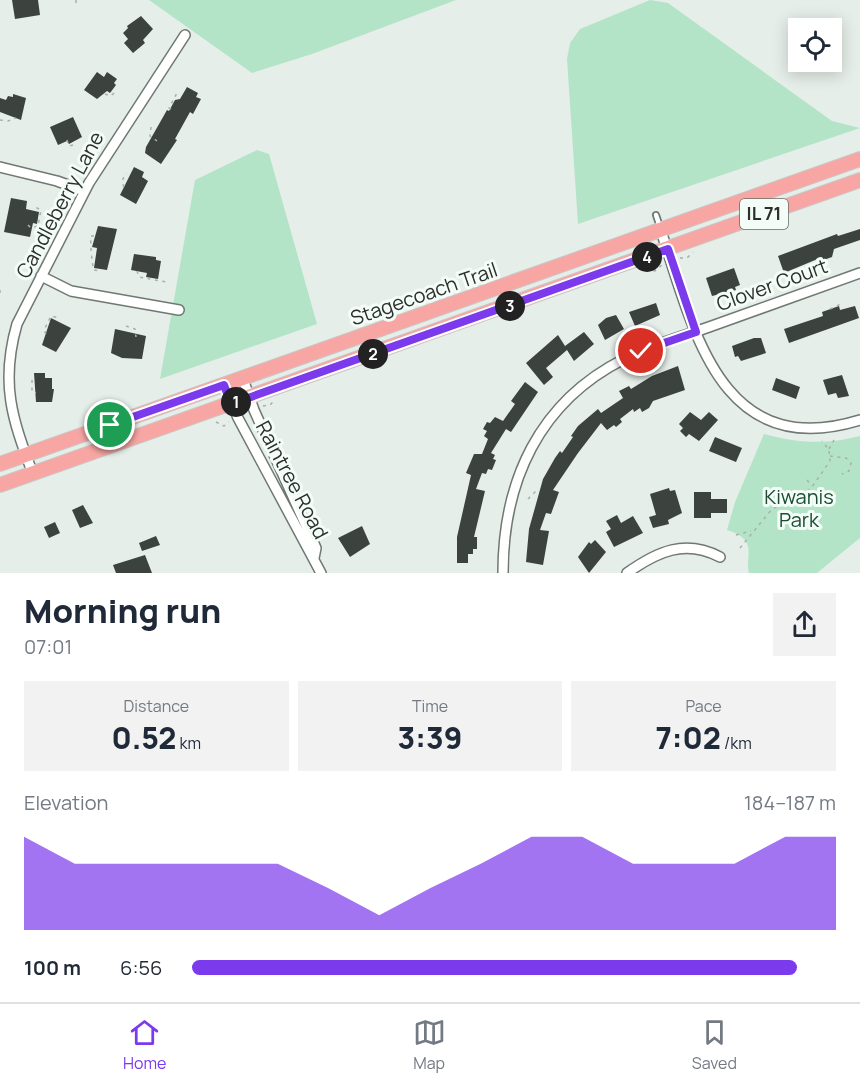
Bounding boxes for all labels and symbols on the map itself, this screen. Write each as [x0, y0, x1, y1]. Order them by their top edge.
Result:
street label: Candleberry Lane [9, 127, 110, 283]
road number: IL 71 [740, 199, 788, 229]
pin: 4 [632, 242, 662, 272]
street label: Clover Court [713, 252, 831, 317]
street label: Stagecoach Trail [347, 256, 501, 331]
pin: 3 [495, 291, 525, 321]
pin [615, 325, 666, 376]
pin: 2 [358, 339, 388, 369]
pin: 1 [221, 387, 251, 417]
pin [84, 399, 135, 450]
street label: Raintree Road [250, 416, 335, 544]
park label: Kiwanis Park [764, 483, 834, 533]

